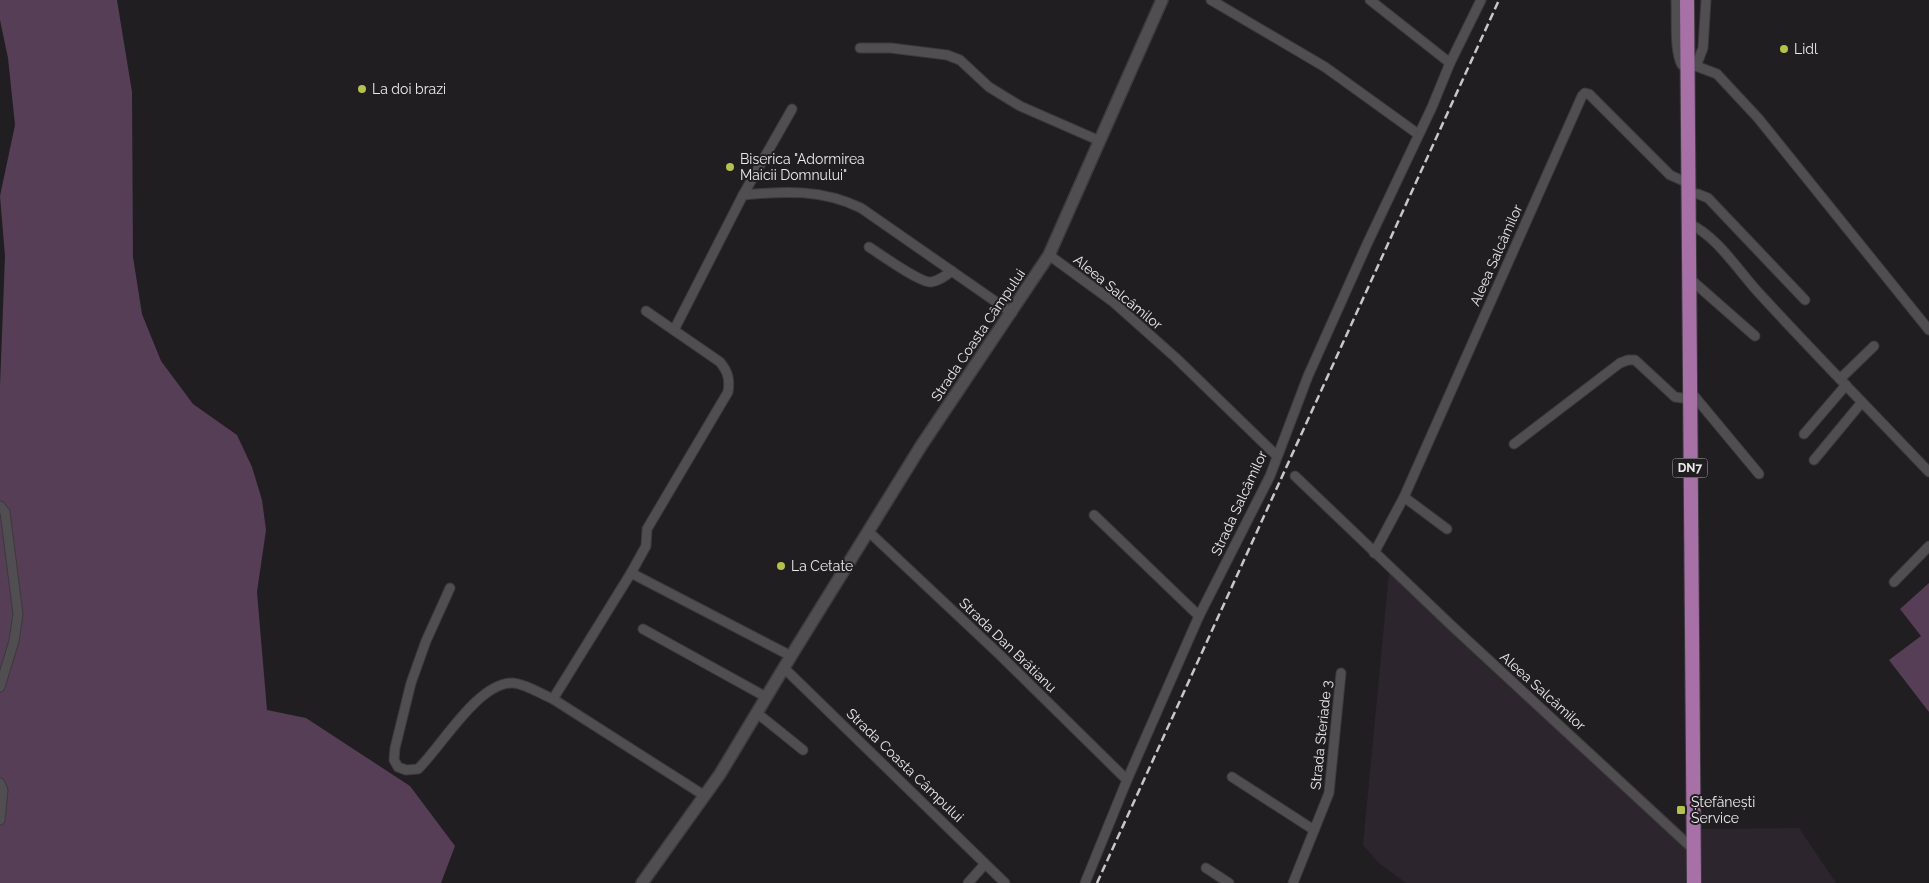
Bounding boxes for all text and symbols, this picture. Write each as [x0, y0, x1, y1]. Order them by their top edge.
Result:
place label: Lidl [1794, 41, 1818, 57]
marker: Lidl [1778, 43, 1790, 55]
place label: La doi brazi [372, 81, 446, 97]
marker: La doi brazi [356, 83, 368, 95]
place label: Biserica "Adormirea Maicii Domnului" [740, 151, 865, 183]
marker: Biserica "Adormirea Maicii Domnului" [724, 161, 736, 173]
street label: Aleea Salcâmilor [1466, 202, 1526, 308]
street label: Aleea Salcâmilor [1071, 251, 1166, 333]
street label: Strada Coasta Câmpului [928, 266, 1028, 404]
street label: Strada Salcâmilor [1208, 448, 1270, 558]
road number: DN7 [1672, 458, 1708, 478]
place label: La Cetate [791, 558, 853, 574]
marker: La Cetate [775, 560, 787, 572]
street label: Strada Dan Brătianu [956, 595, 1060, 695]
street label: Aleea Salcâmilor [1497, 649, 1589, 734]
street label: Strada Steriade 3 [1307, 679, 1335, 791]
street label: Strada Coasta Câmpului [843, 705, 967, 825]
place label: Ștefănești Service [1691, 794, 1755, 826]
marker: Ștefănești Service [1675, 804, 1687, 816]

